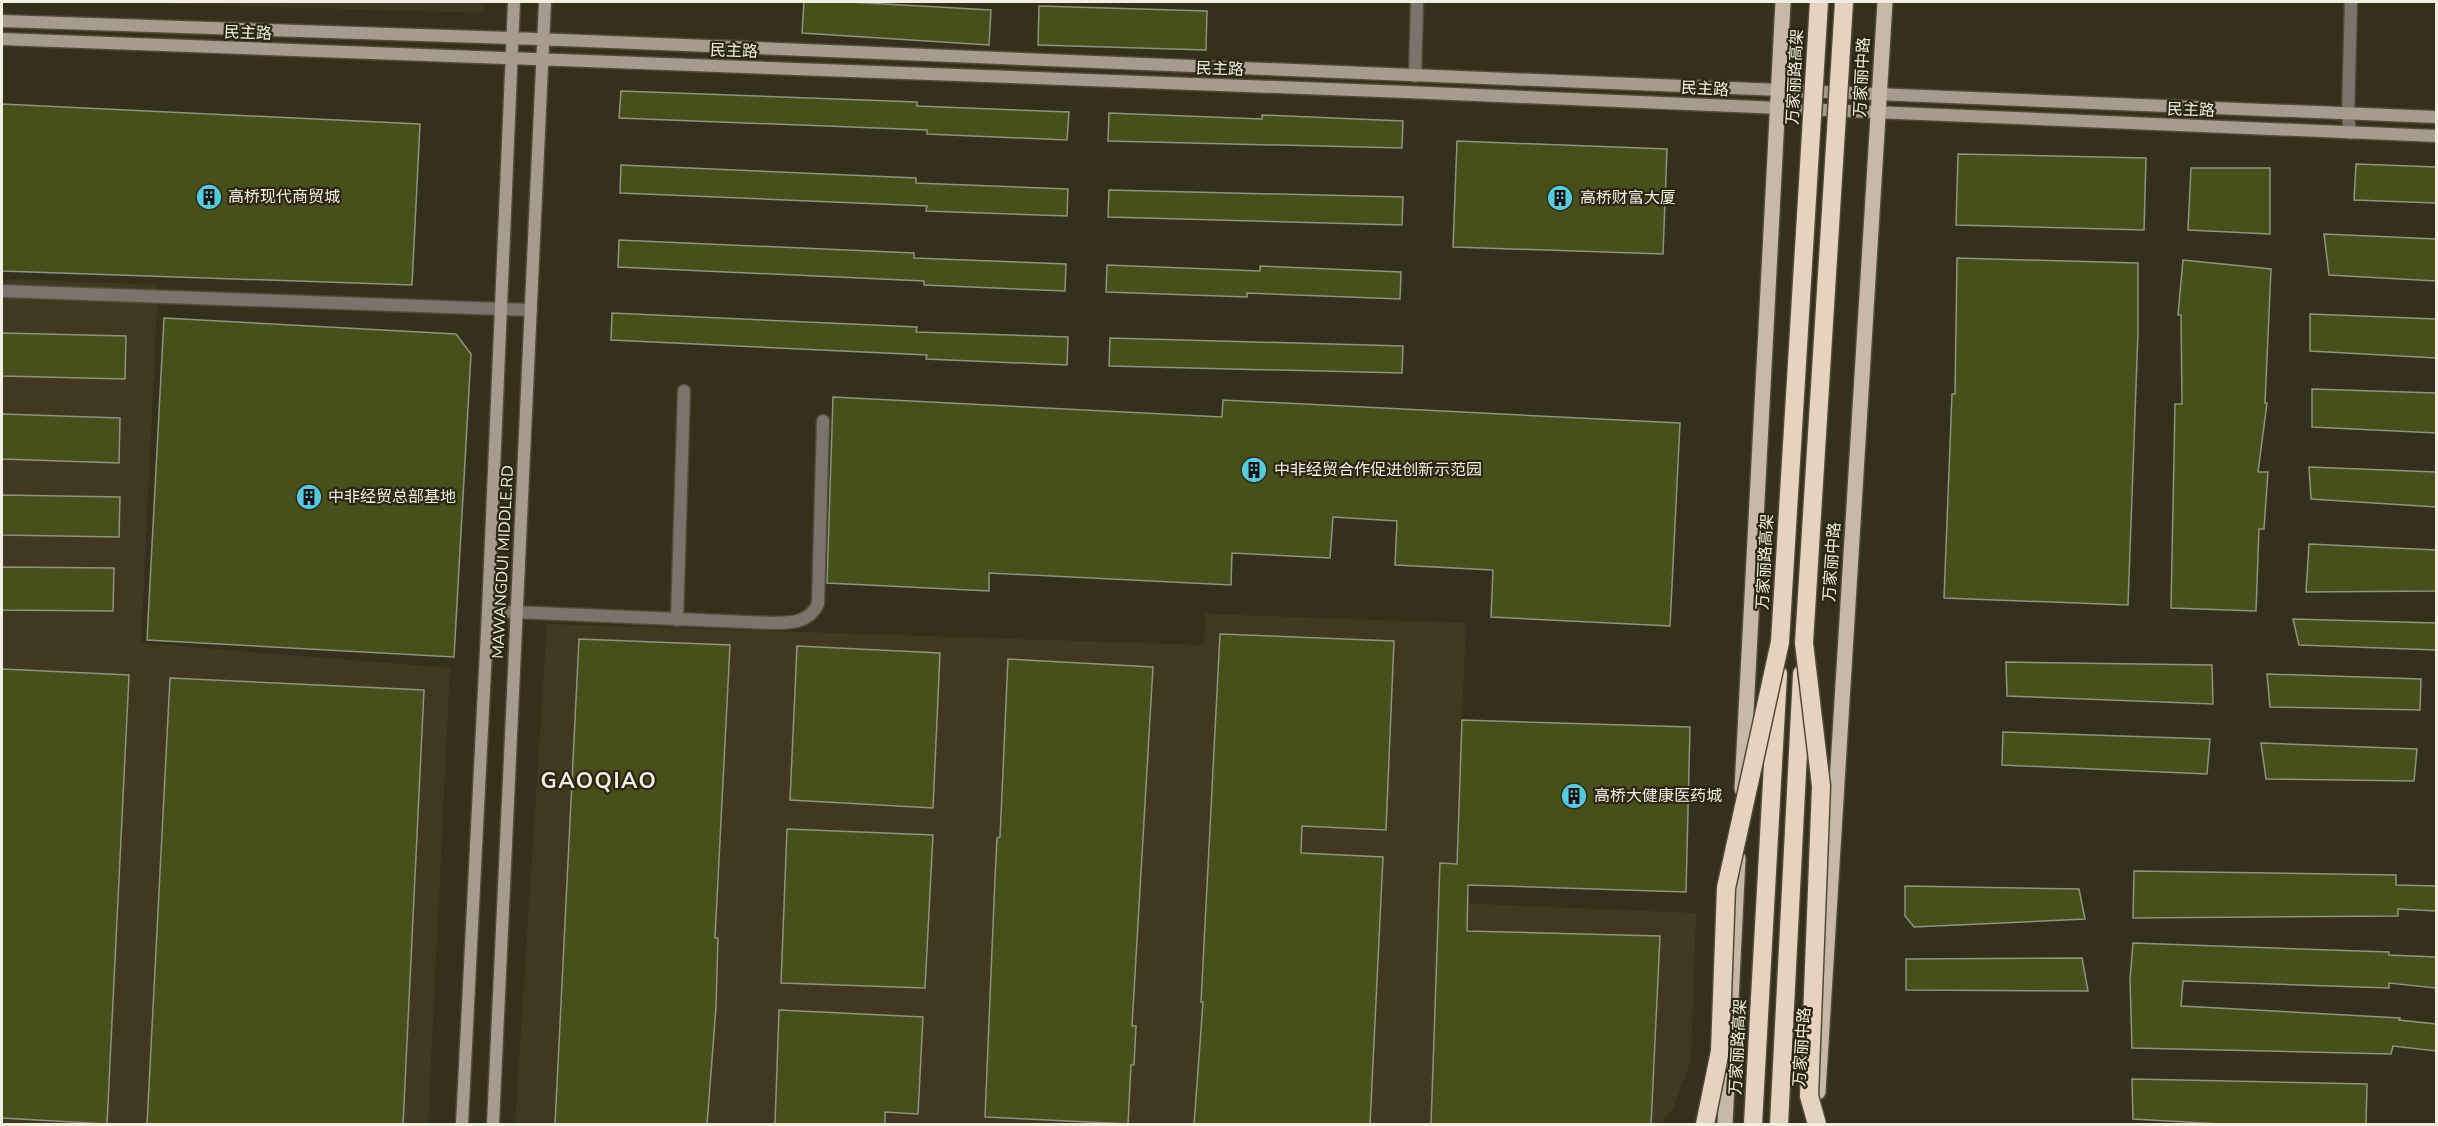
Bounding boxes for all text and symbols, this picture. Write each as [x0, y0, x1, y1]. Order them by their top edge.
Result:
street label: 民主路 [224, 21, 272, 45]
street label: 万家丽路高架 [1782, 28, 1808, 126]
street label: 万家丽中路 [1849, 36, 1875, 118]
street label: 民主路 [710, 39, 758, 63]
street label: 民主路 [1196, 57, 1244, 81]
street label: 民主路 [1680, 77, 1730, 101]
street label: 民主路 [2167, 98, 2215, 122]
building icon: 高桥现代商贸城 [194, 182, 224, 212]
building icon: 高桥财富大厦 [1545, 183, 1575, 213]
place label: 高桥现代商贸城 [228, 186, 340, 208]
place label: 高桥财富大厦 [1580, 187, 1676, 209]
building icon: 中非经贸合作促进创新示范园 [1239, 455, 1269, 485]
place label: 中非经贸合作促进创新示范园 [1274, 459, 1482, 481]
street label: MAWANGDUI MIDDLE.RD [487, 465, 519, 659]
building icon: 中非经贸总部基地 [294, 482, 324, 512]
place label: 中非经贸总部基地 [328, 486, 456, 508]
street label: 万家丽路高架 [1752, 513, 1778, 611]
street label: 万家丽中路 [1818, 521, 1846, 603]
district label: GAOQIAO [541, 766, 657, 796]
building icon: 高桥大健康医药城 [1559, 781, 1589, 811]
place label: 高桥大健康医药城 [1594, 785, 1722, 807]
street label: 万家丽路高架 [1725, 998, 1751, 1096]
street label: 万家丽中路 [1788, 1006, 1816, 1088]

